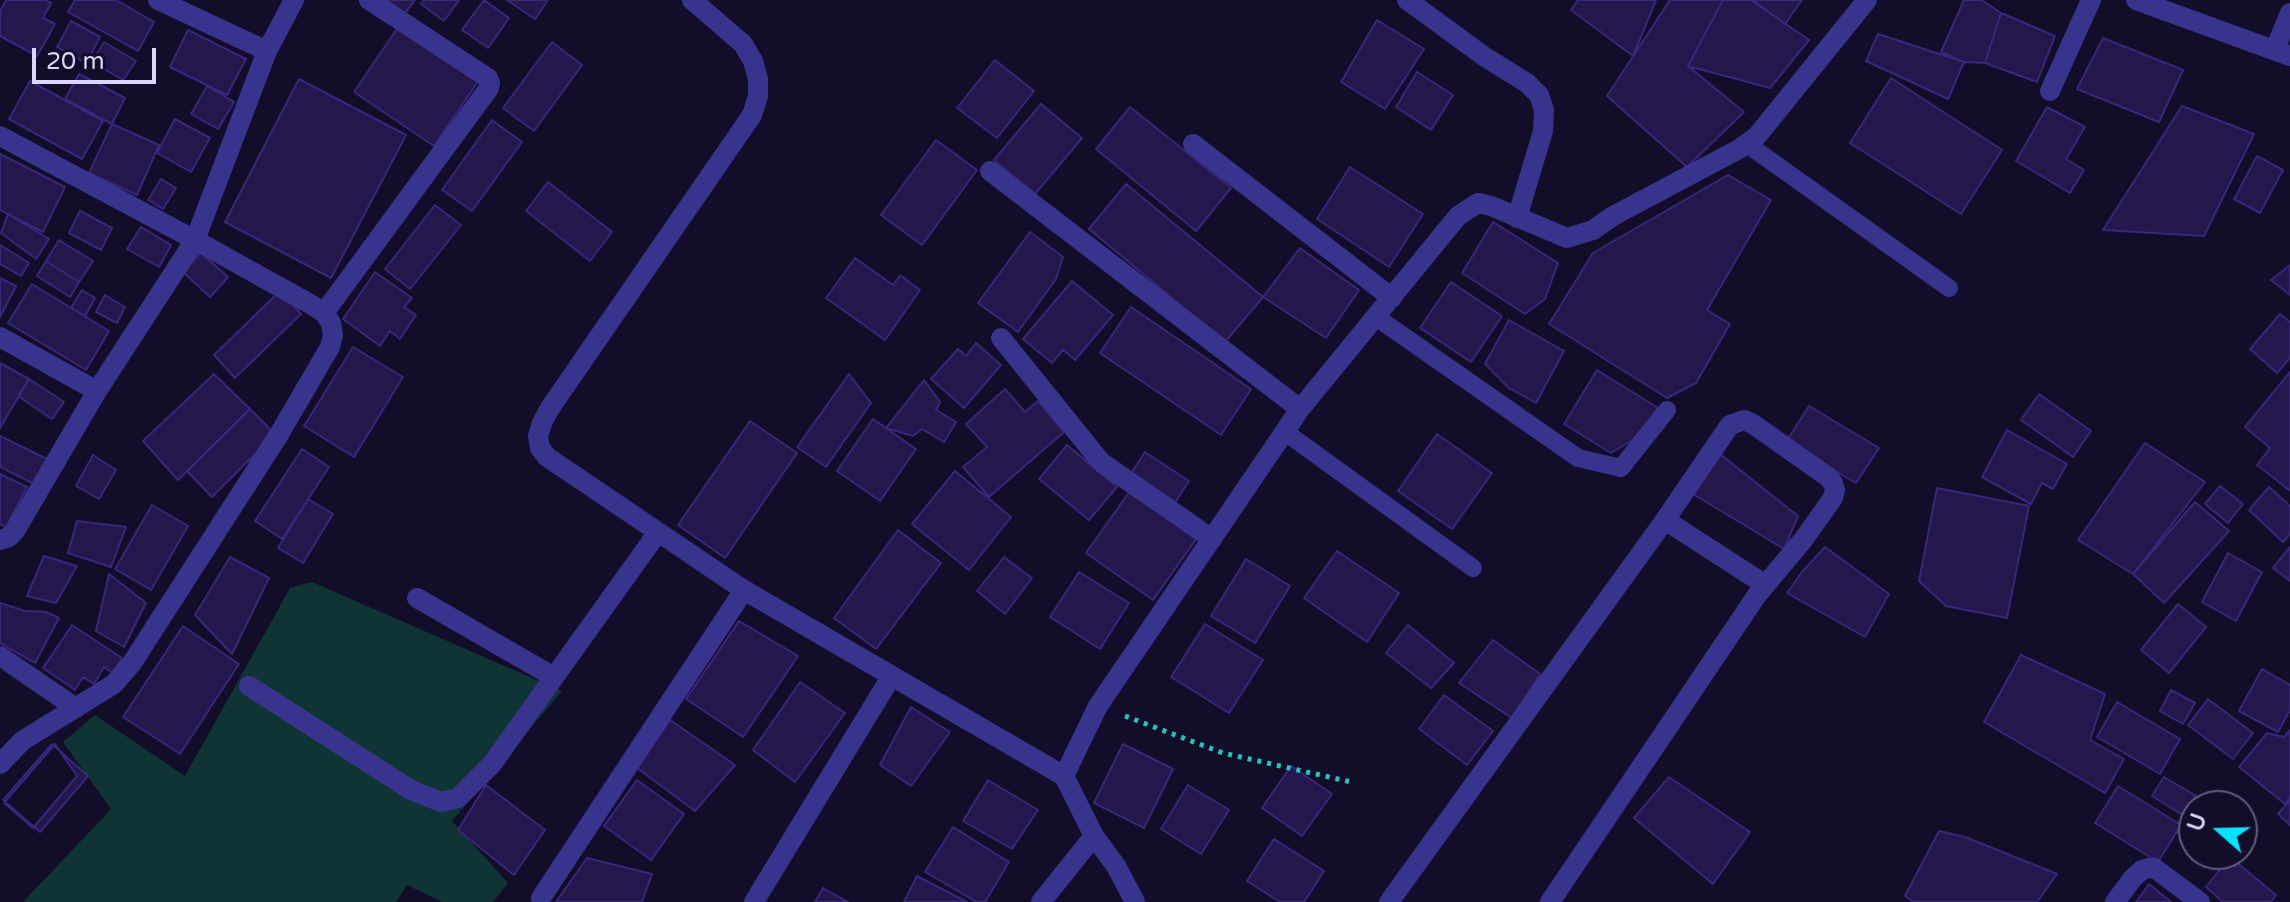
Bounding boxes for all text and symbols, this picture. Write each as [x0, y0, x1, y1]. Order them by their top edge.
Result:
scale bar [36, 32, 160, 82]
text: 20 m [46, 47, 104, 76]
north arrow [2178, 790, 2258, 870]
text: U [2182, 810, 2212, 835]

